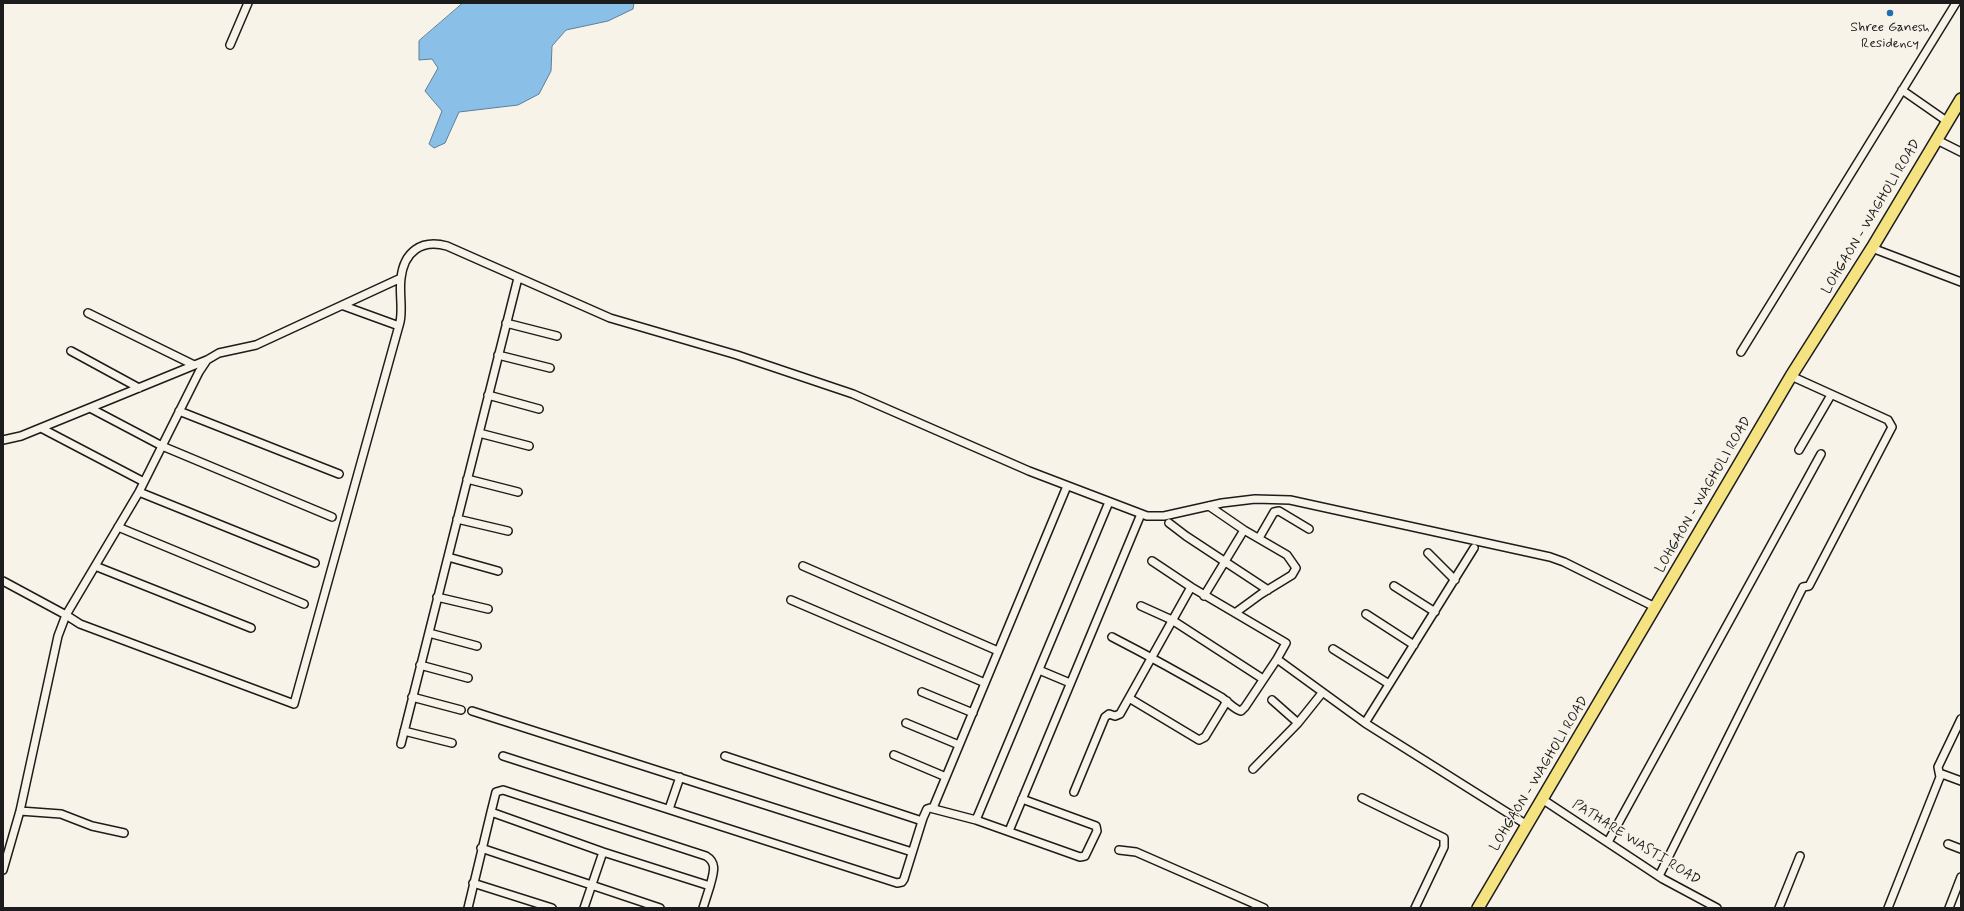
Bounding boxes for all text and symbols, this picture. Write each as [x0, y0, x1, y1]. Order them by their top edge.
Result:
marker: Shree Ganesh Residency [1885, 8, 1895, 18]
place label: Shree Ganesh Residency [1850, 20, 1930, 52]
street label: LOHGAON - WAGHOLI ROAD [1819, 137, 1925, 297]
street label: LOHGAON - WAGHOLI ROAD [1652, 414, 1756, 576]
street label: LOHGAON - WAGHOLI ROAD [1487, 694, 1593, 854]
street label: PATHARE WASTI ROAD [1569, 797, 1703, 889]

